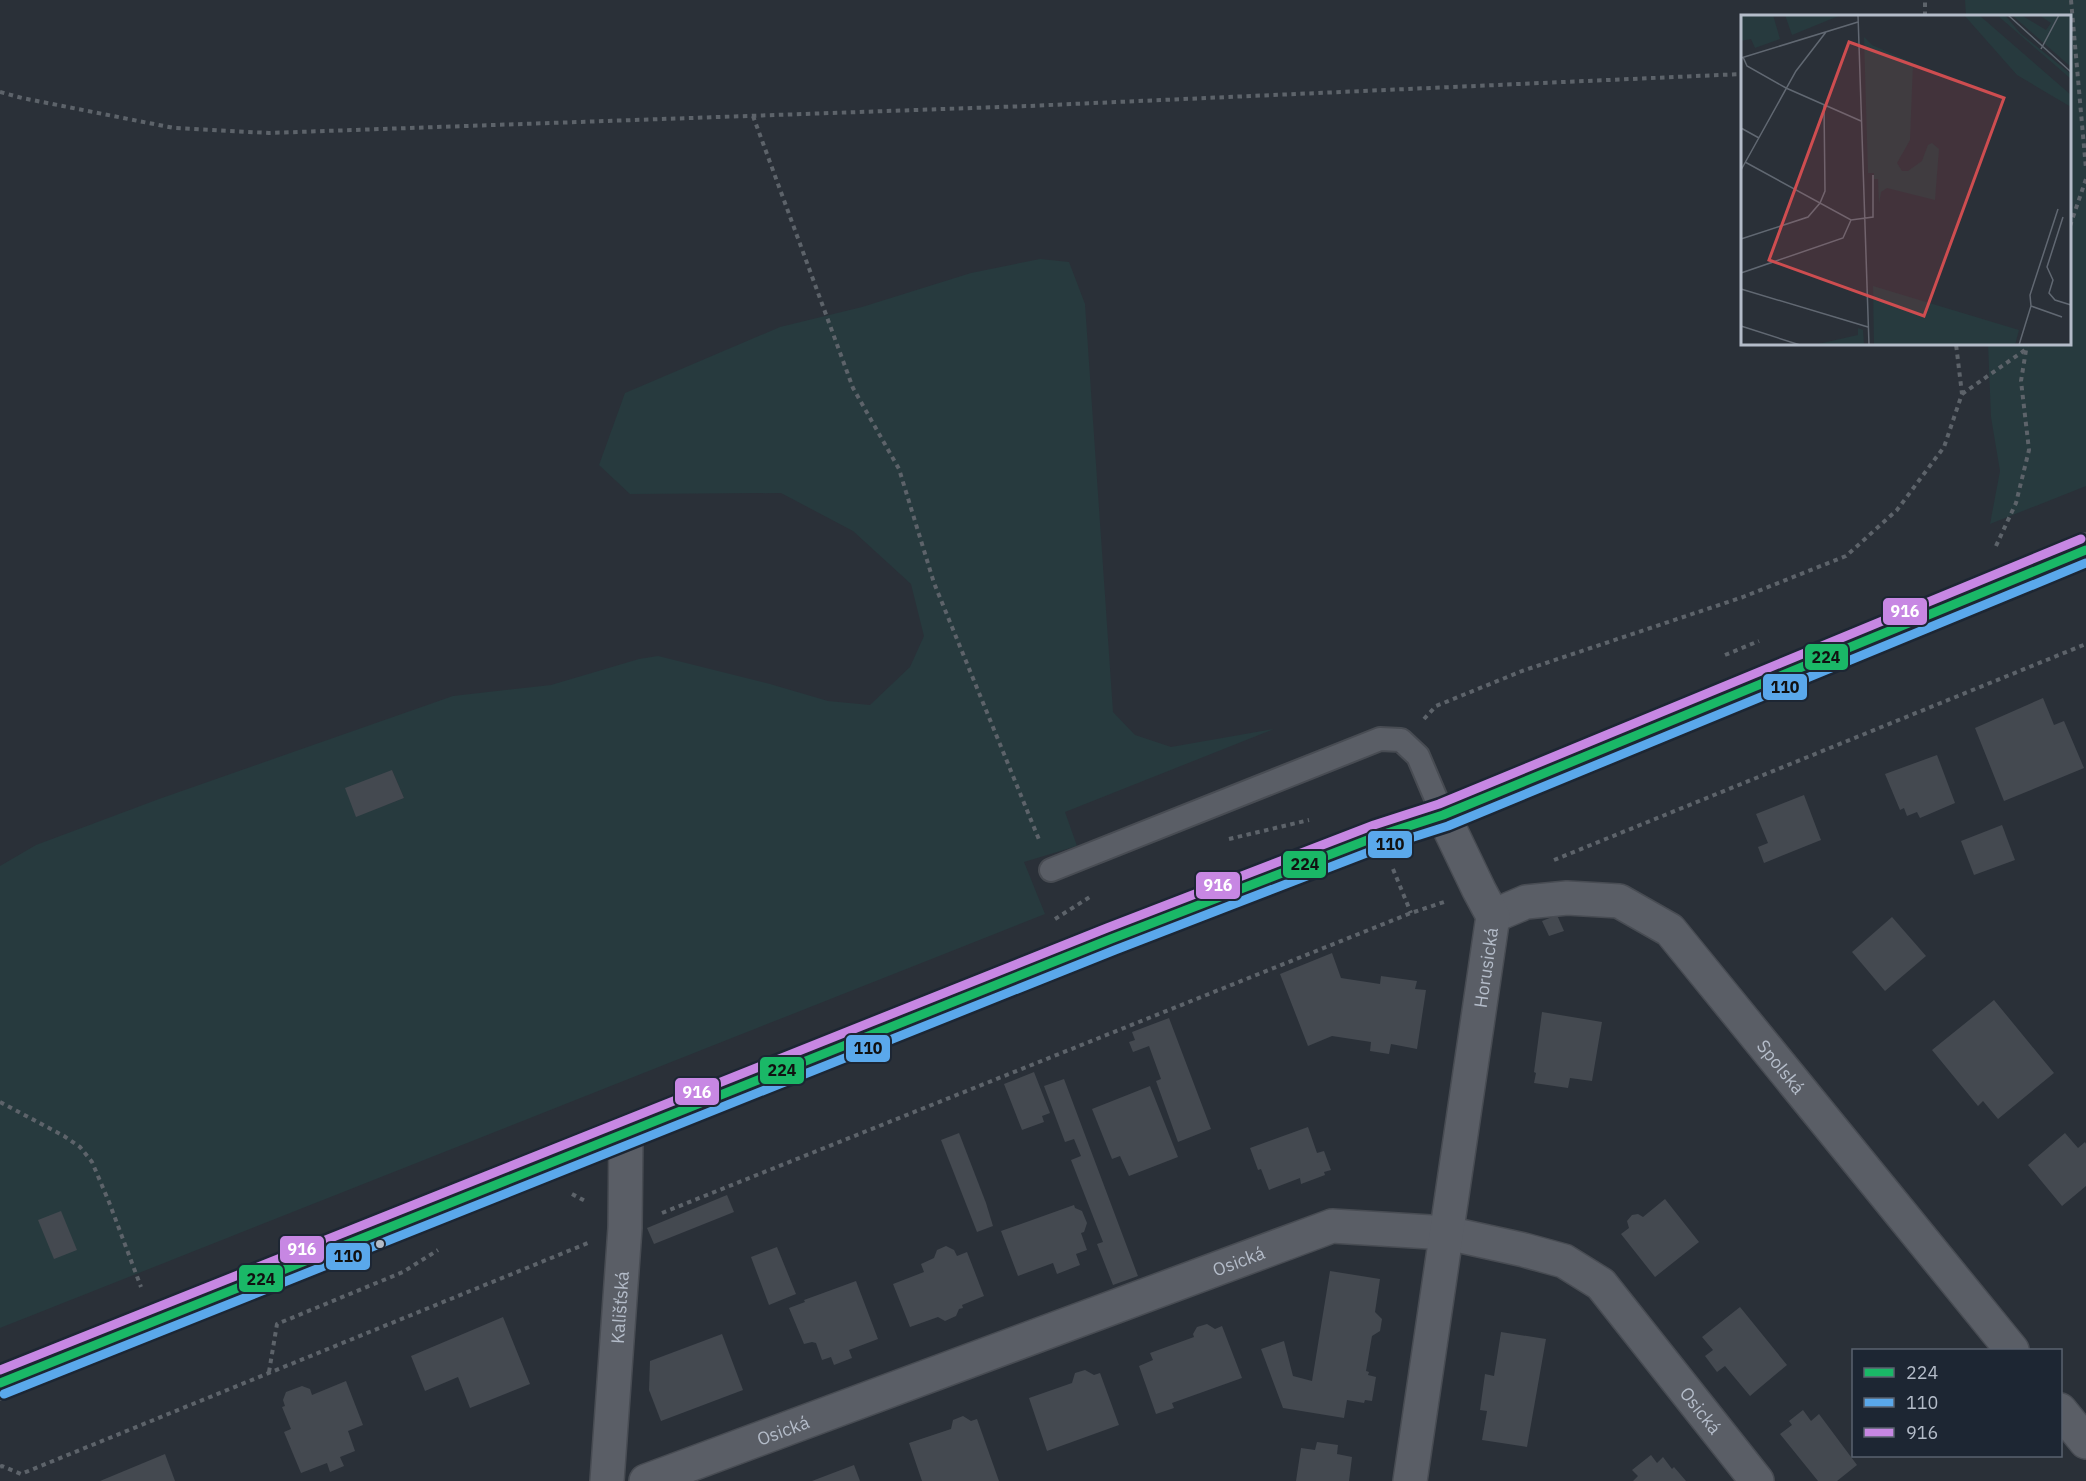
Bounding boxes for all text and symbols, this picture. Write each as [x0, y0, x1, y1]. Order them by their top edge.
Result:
inset map [1741, 15, 2071, 345]
line badge: 916 [1882, 597, 1928, 626]
text: 916 [1891, 601, 1920, 621]
line badge: 224 [1804, 643, 1849, 671]
text: 224 [1812, 647, 1841, 667]
line badge: 110 [1762, 673, 1808, 701]
text: 110 [1771, 677, 1800, 697]
line badge: 110 [1367, 830, 1413, 859]
text: 110 [1376, 834, 1405, 854]
line badge: 224 [1282, 850, 1327, 879]
text: 224 [1291, 854, 1320, 874]
line badge: 916 [1195, 871, 1241, 900]
text: 916 [1204, 875, 1233, 895]
street label: Horusická [1468, 925, 1503, 1009]
line badge: 110 [845, 1034, 891, 1063]
street label: Spolská [1752, 1035, 1811, 1099]
text: 110 [854, 1038, 883, 1058]
line badge: 224 [759, 1056, 805, 1085]
text: 224 [768, 1060, 797, 1080]
line badge: 916 [674, 1077, 720, 1106]
text: 916 [683, 1082, 712, 1102]
line badge: 916 [279, 1235, 325, 1264]
unlabelled marker [374, 1238, 386, 1250]
text: 916 [288, 1239, 317, 1259]
street label: Osická [1209, 1240, 1268, 1281]
line badge: 110 [325, 1242, 371, 1271]
text: 110 [334, 1246, 363, 1266]
line badge: 224 [238, 1264, 284, 1293]
text: 224 [247, 1269, 276, 1289]
street label: Kališťská [605, 1270, 633, 1345]
legend [1852, 1349, 2062, 1457]
text: 224 [1906, 1361, 1939, 1384]
street label: Osická [1675, 1382, 1727, 1439]
text: 110 [1906, 1391, 1938, 1414]
street label: Osická [753, 1410, 813, 1450]
text: 916 [1906, 1421, 1938, 1444]

